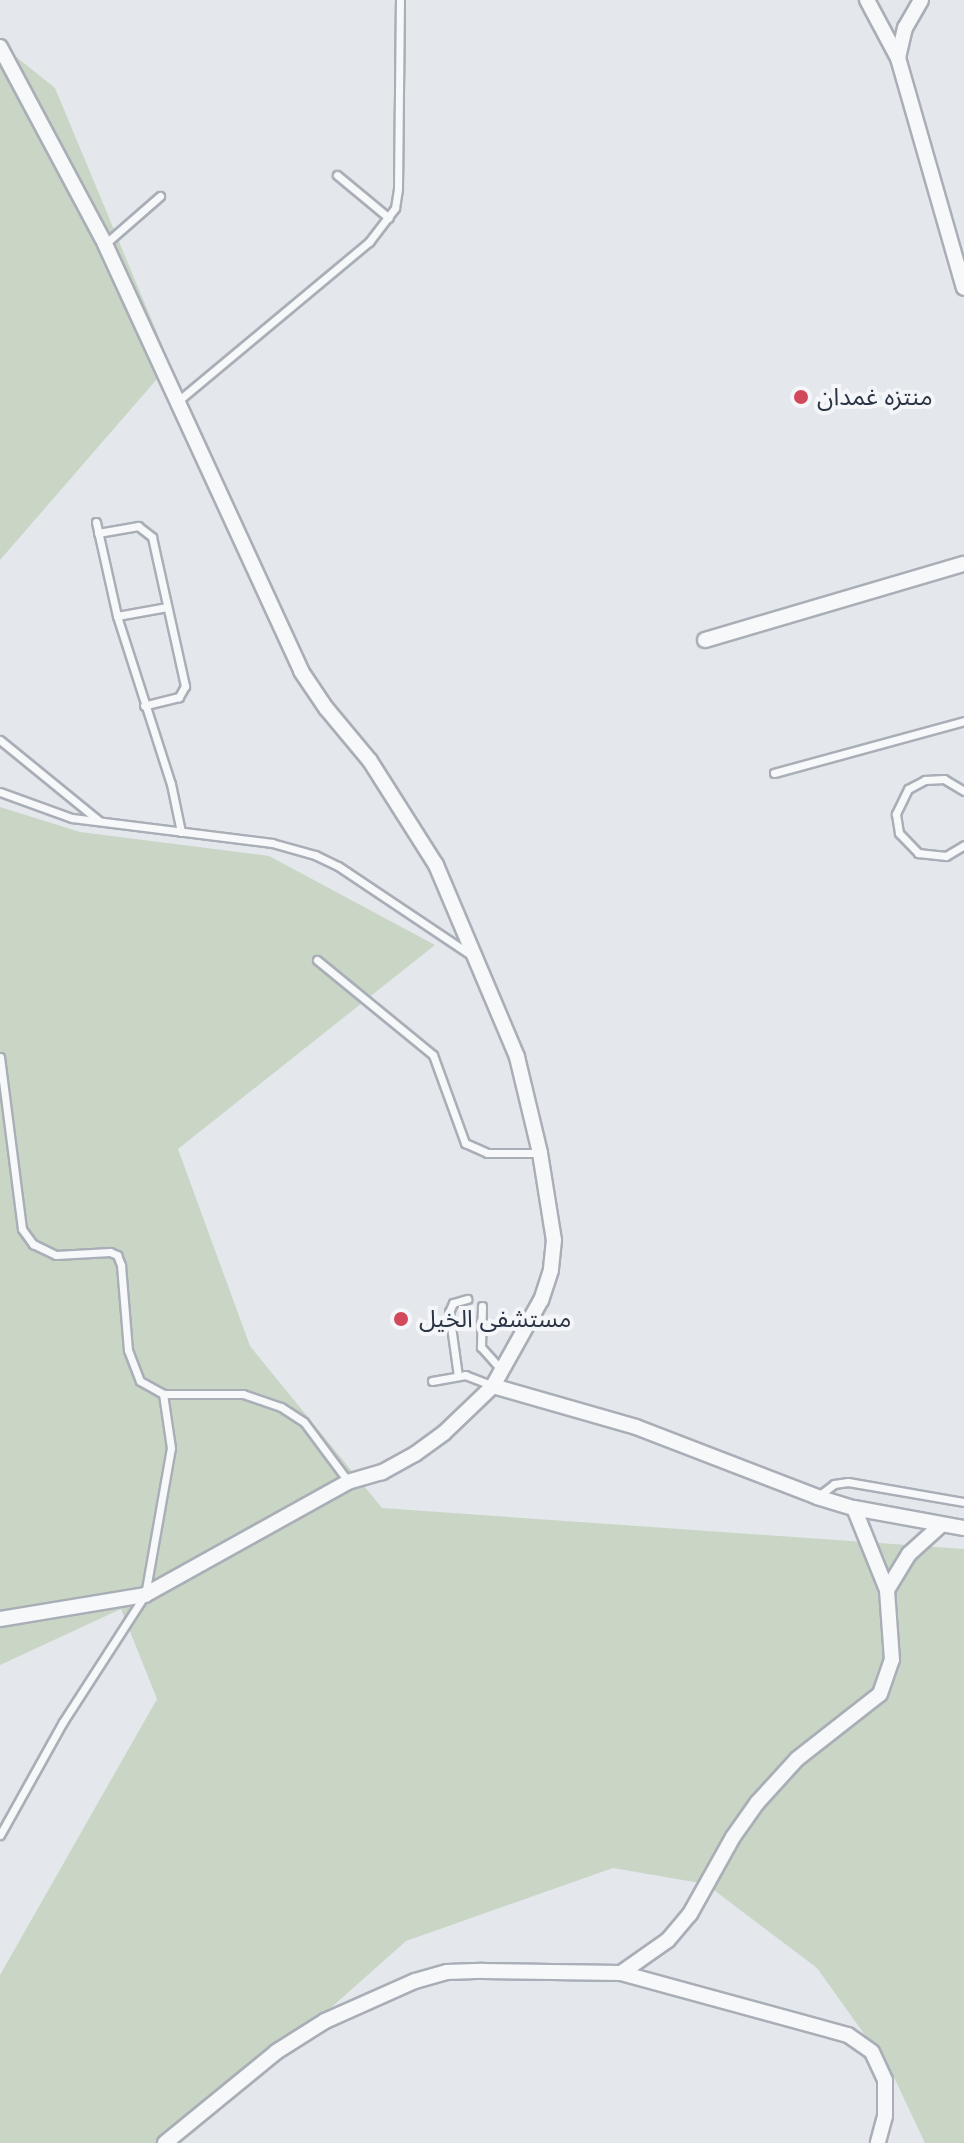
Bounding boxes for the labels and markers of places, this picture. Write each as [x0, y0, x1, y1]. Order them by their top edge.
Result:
place label: منتزه غمدان [817, 383, 933, 411]
marker: منتزه غمدان [792, 388, 810, 406]
place label: مستشفى الخيل [419, 1305, 571, 1333]
marker: مستشفى الخيل [390, 1308, 412, 1330]

